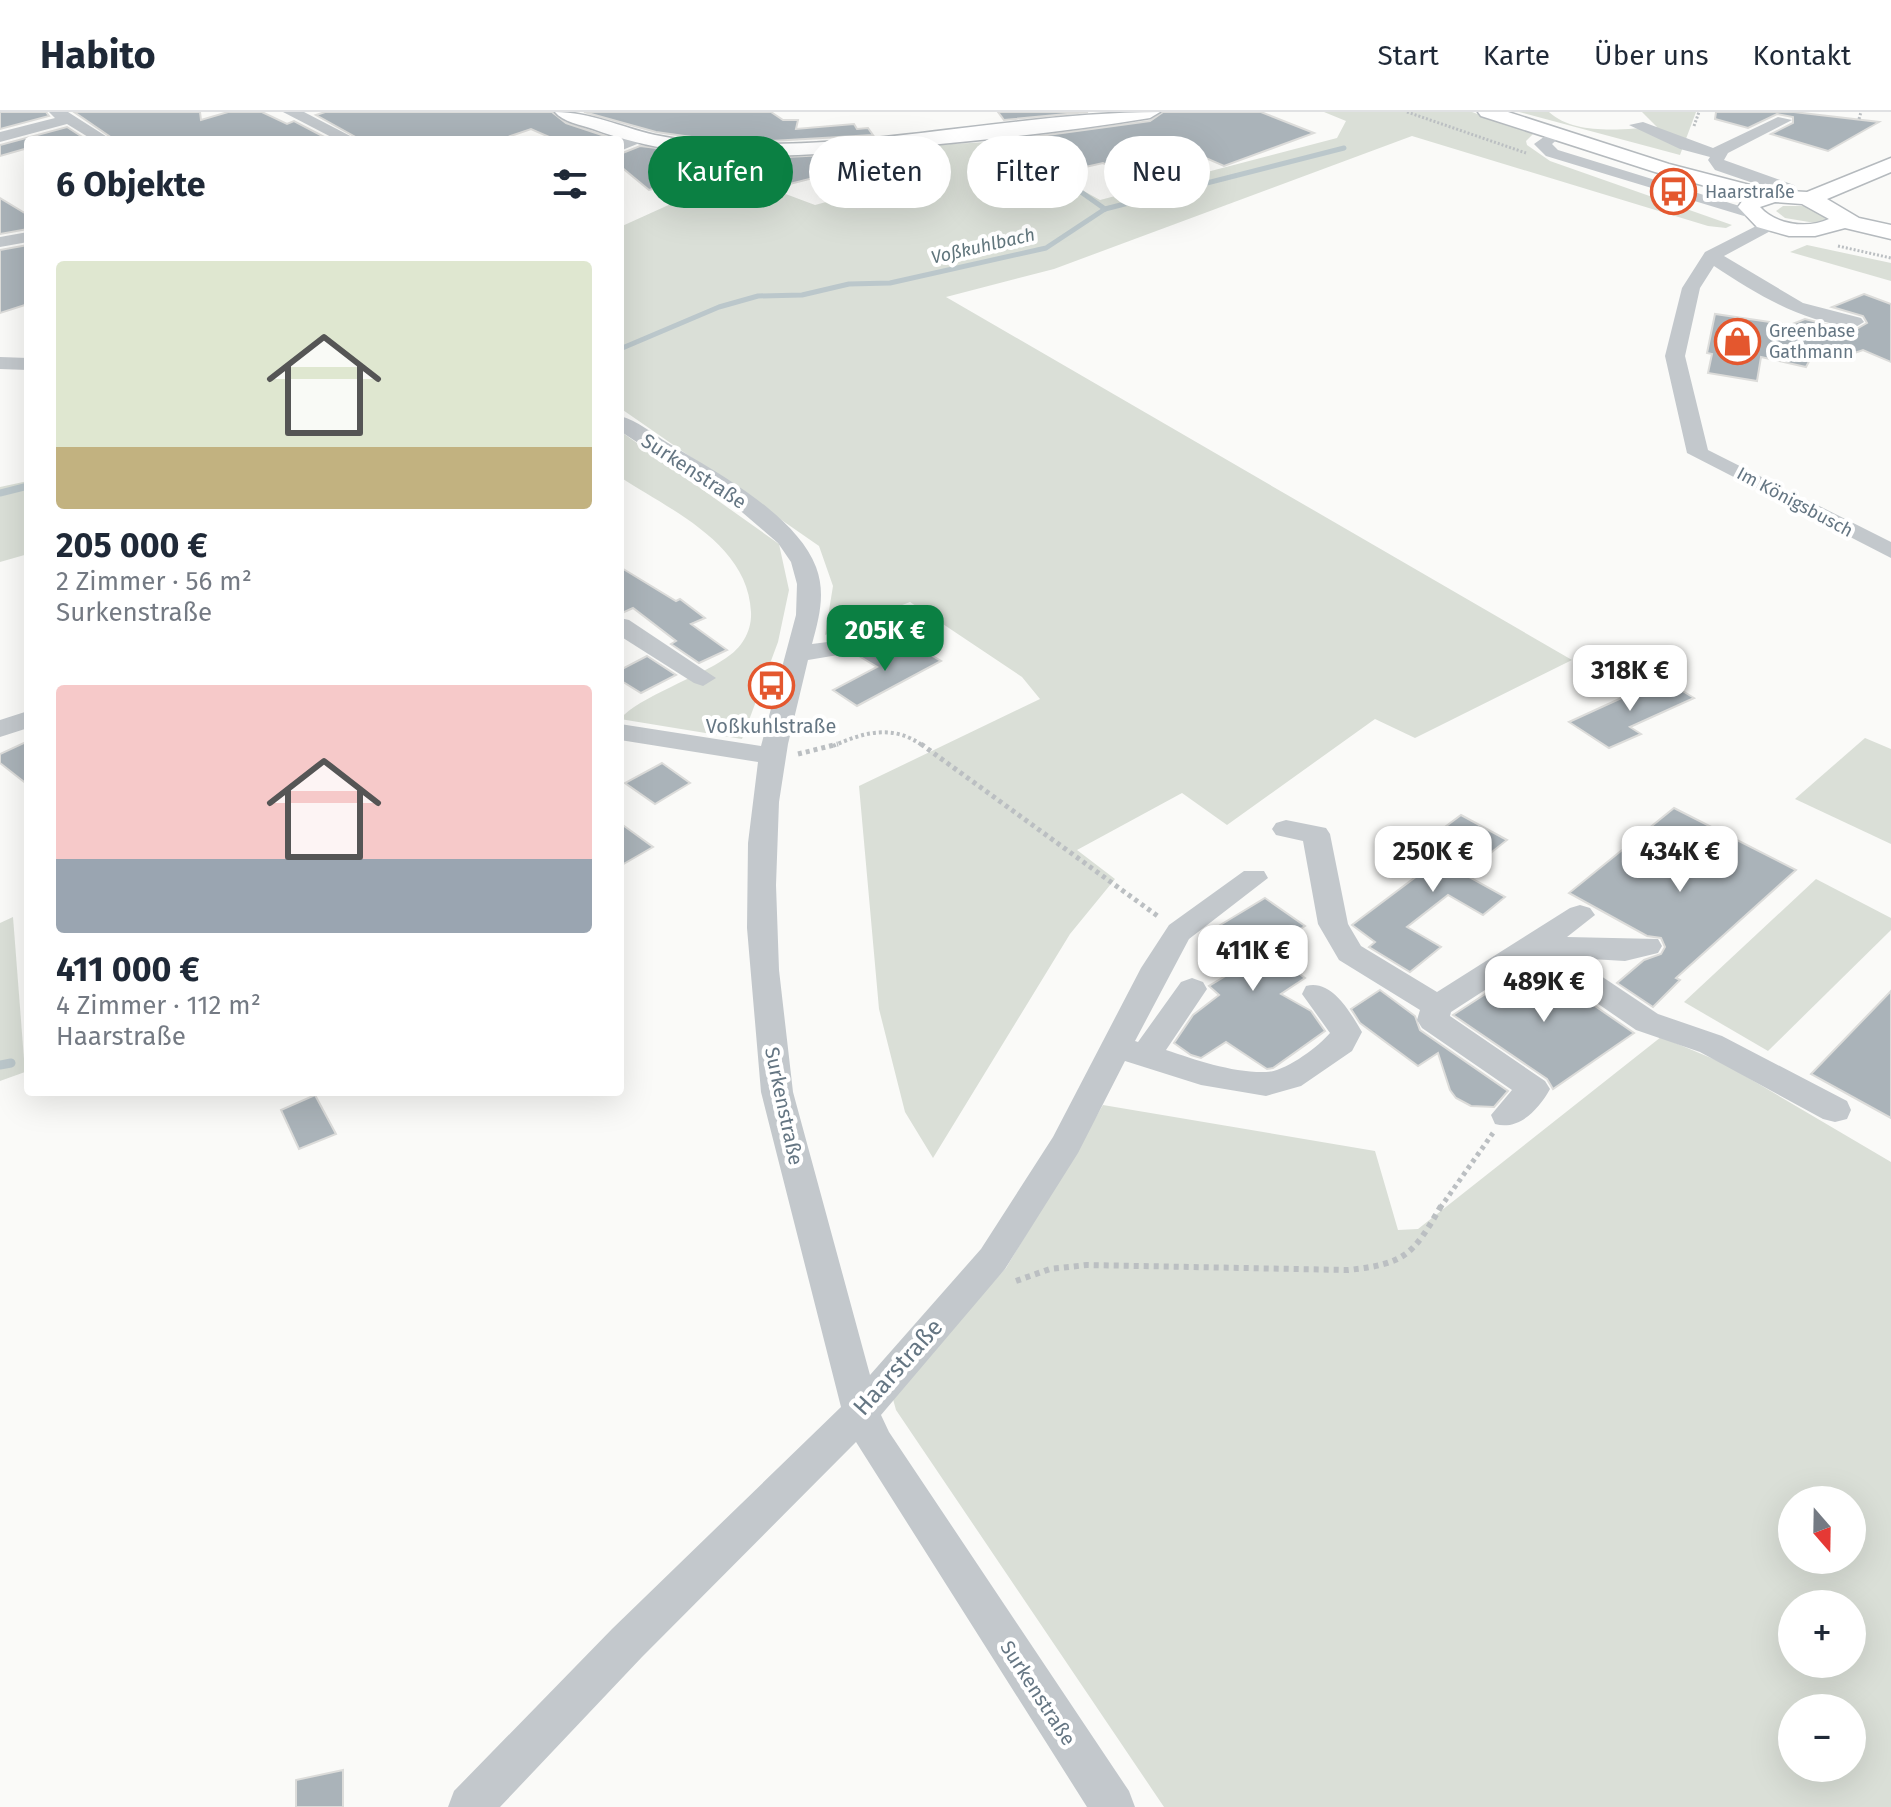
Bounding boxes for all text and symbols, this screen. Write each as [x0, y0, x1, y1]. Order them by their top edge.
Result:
text: Habito [40, 32, 156, 78]
text: Start [1377, 39, 1439, 72]
text: Karte [1483, 39, 1550, 72]
text: Über uns [1594, 39, 1709, 72]
text: Kontakt [1753, 39, 1851, 72]
chip: Kaufen [648, 136, 793, 208]
chip: Mieten [809, 136, 951, 208]
chip: Filter [967, 136, 1088, 208]
chip: Neu [1104, 136, 1210, 208]
icon: filters [548, 162, 592, 206]
text: 6 Objekte [56, 164, 205, 205]
bus stop icon: Haarstraße [1650, 168, 1698, 216]
place label: Haarstraße [1705, 181, 1795, 203]
water label: Voßkuhlbach [929, 223, 1037, 269]
icon: home [252, 313, 396, 457]
shop icon: Greenbase Gathmann [1714, 317, 1762, 365]
place label: Greenbase Gathmann [1769, 320, 1855, 363]
street label: Surkenstraße [637, 428, 751, 514]
street label: Im Königsbusch [1733, 462, 1857, 542]
text: 205 000 € [56, 525, 208, 566]
text: 2 Zimmer · 56 m² [56, 566, 252, 597]
text: Surkenstraße [56, 597, 212, 628]
pin: 205K € [820, 605, 950, 673]
text: 205K € [845, 615, 925, 646]
pin: 318K € [1565, 645, 1695, 713]
text: 318K € [1591, 655, 1669, 686]
bus stop icon: Voßkuhlstraße [747, 662, 795, 710]
place label: Voßkuhlstraße [706, 714, 836, 738]
icon: home [252, 737, 396, 881]
pin: 250K € [1368, 826, 1498, 894]
pin: 434K € [1615, 826, 1745, 894]
text: 250K € [1393, 836, 1473, 867]
text: 434K € [1640, 836, 1720, 867]
pin: 411K € [1188, 925, 1318, 993]
text: 411K € [1216, 935, 1290, 966]
text: 411 000 € [56, 949, 200, 990]
pin: 489K € [1479, 956, 1609, 1024]
text: 489K € [1503, 966, 1585, 997]
text: 4 Zimmer · 112 m² [56, 990, 261, 1021]
text: Haarstraße [56, 1021, 186, 1052]
street label: Surkenstraße [760, 1045, 808, 1167]
street label: Haarstraße [847, 1313, 949, 1421]
north arrow [1778, 1486, 1866, 1574]
map controls [1778, 1486, 1866, 1782]
button: + [1778, 1590, 1866, 1678]
street label: Surkenstraße [995, 1636, 1081, 1750]
button: − [1778, 1694, 1866, 1782]

